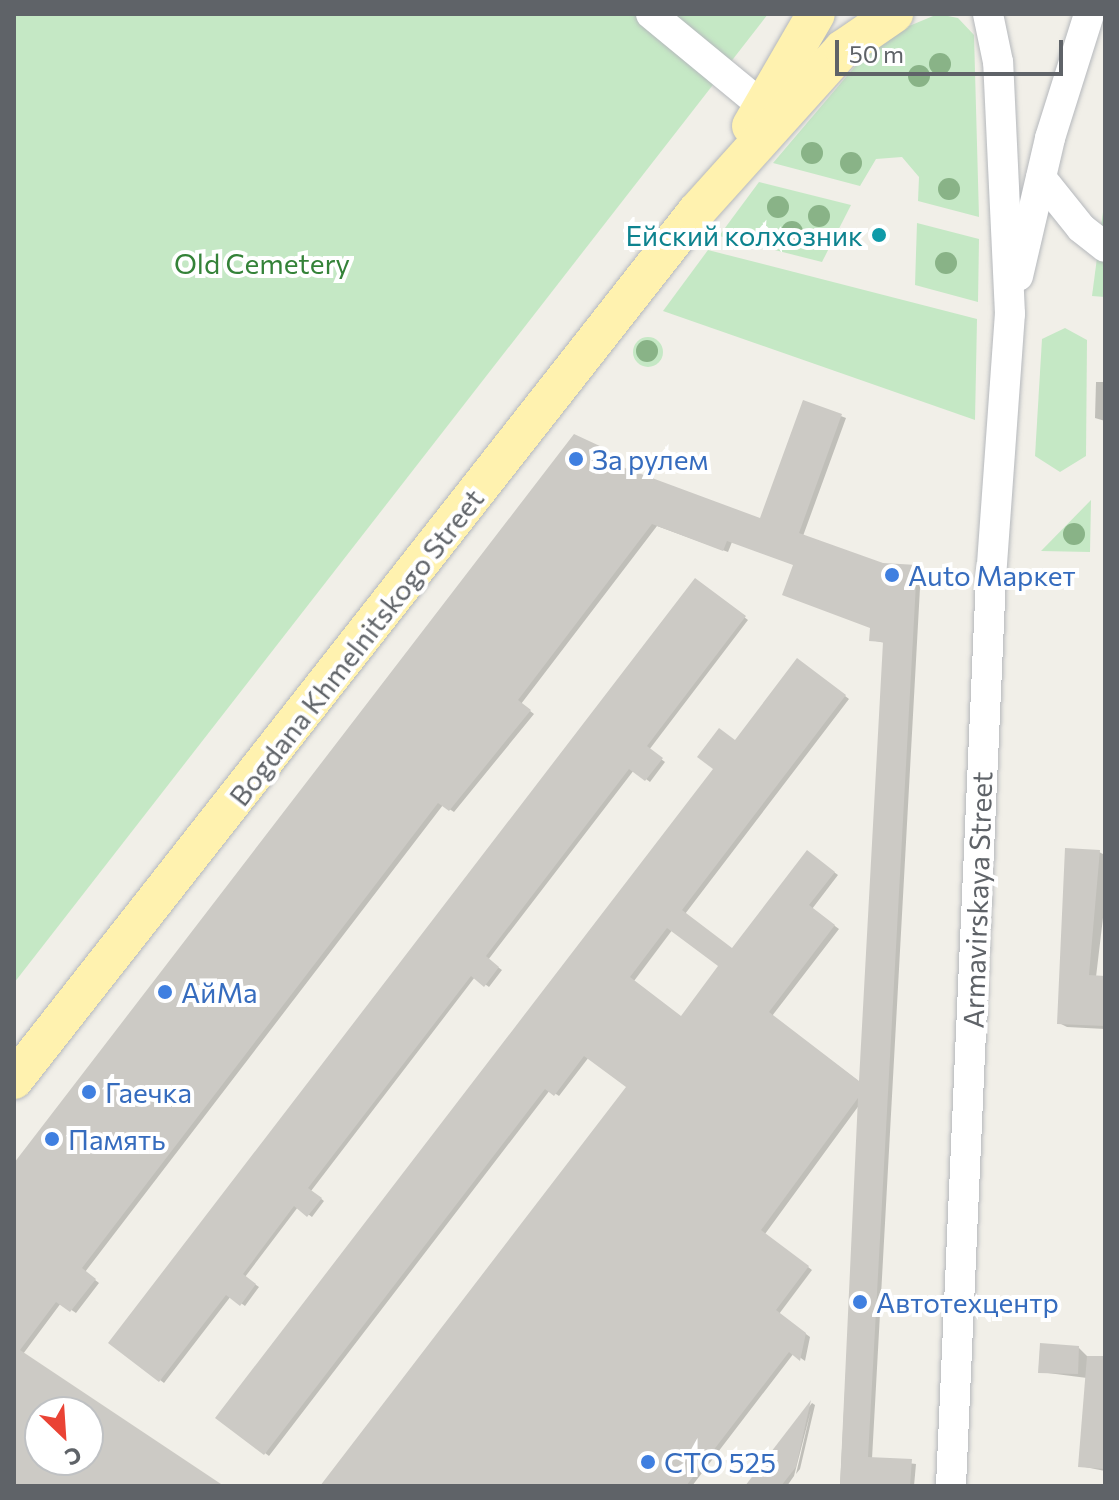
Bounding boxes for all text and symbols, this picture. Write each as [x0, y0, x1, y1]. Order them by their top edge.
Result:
scale bar [839, 24, 1067, 74]
text: 50 m [849, 39, 904, 68]
place label: Ейский колхозник [625, 218, 863, 252]
marker: Ейский колхозник [870, 226, 888, 244]
park label: Old Cemetery [174, 246, 350, 280]
place label: За рулем [592, 442, 708, 476]
marker: За рулем [567, 450, 585, 468]
street label: Bogdana Khmelnitskogo Street [222, 482, 490, 812]
place label: Auto Маркет [908, 558, 1076, 592]
marker: Auto Маркет [883, 566, 901, 584]
street label: Armavirskaya Street [956, 771, 998, 1029]
place label: АйМа [181, 975, 257, 1009]
marker: АйМа [156, 983, 174, 1001]
place label: Гаечка [105, 1075, 192, 1109]
marker: Гаечка [80, 1083, 98, 1101]
place label: Память [68, 1122, 166, 1156]
marker: Память [43, 1130, 61, 1148]
place label: Автотехцентр [876, 1285, 1059, 1319]
marker: Автотехцентр [851, 1293, 869, 1311]
north arrow [24, 1396, 104, 1476]
text: С [61, 1441, 86, 1472]
place label: СТО 525 [664, 1445, 776, 1479]
marker: СТО 525 [639, 1453, 657, 1471]

